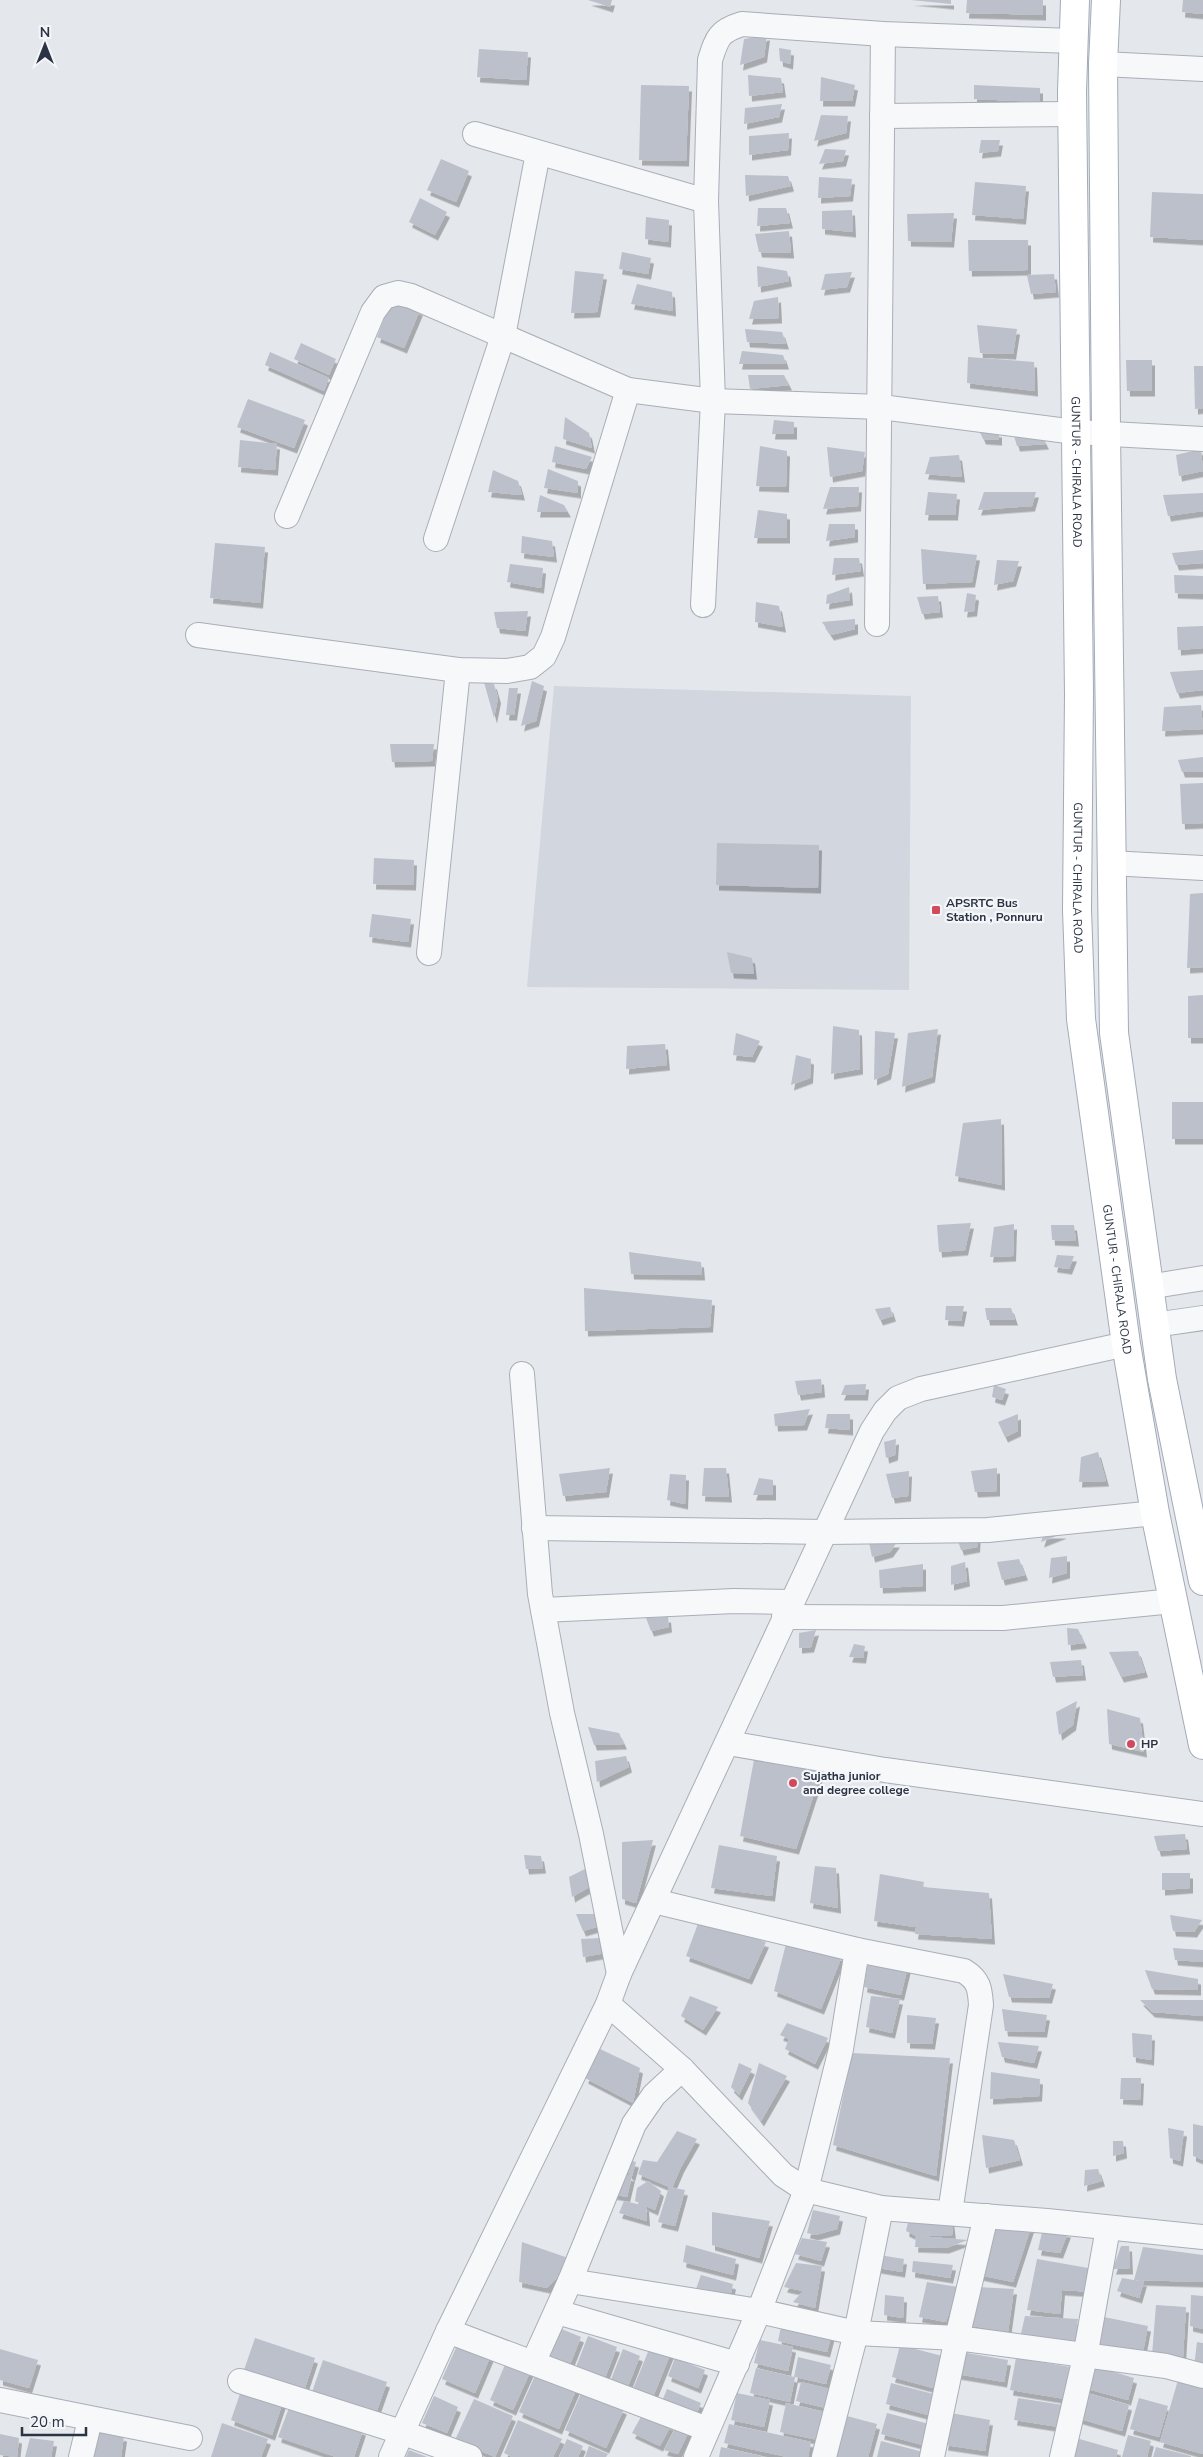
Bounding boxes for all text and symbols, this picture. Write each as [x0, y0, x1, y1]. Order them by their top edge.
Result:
north arrow [20, 20, 70, 70]
text: N [40, 23, 50, 42]
street label: GUNTUR - CHIRALA ROAD [1068, 396, 1085, 548]
street label: GUNTUR - CHIRALA ROAD [1069, 802, 1087, 954]
place label: APSRTC Bus Station , Ponnuru [946, 895, 1043, 925]
marker: APSRTC Bus Station , Ponnuru [930, 904, 942, 916]
street label: GUNTUR - CHIRALA ROAD [1099, 1203, 1136, 1356]
place label: HP [1141, 1736, 1158, 1752]
marker: HP [1125, 1738, 1137, 1750]
place label: Sujatha junior and degree college [803, 1768, 910, 1798]
marker: Sujatha junior and degree college [787, 1777, 799, 1789]
scale bar [22, 2404, 86, 2436]
text: 20 m [30, 2412, 65, 2432]

